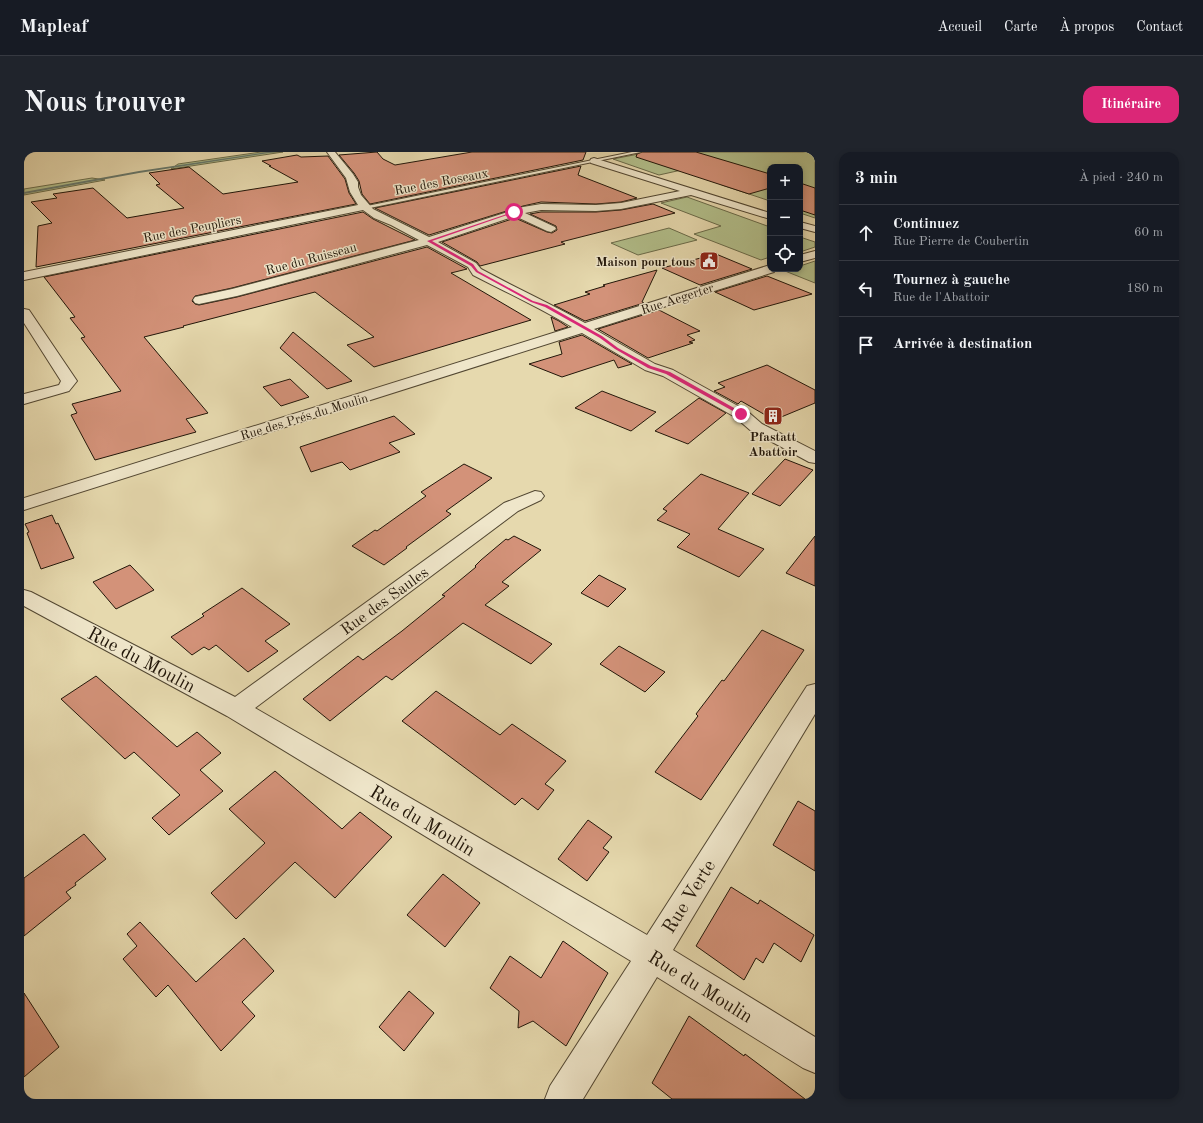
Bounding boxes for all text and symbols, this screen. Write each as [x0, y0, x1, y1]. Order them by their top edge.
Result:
text: Mapleaf [20, 18, 88, 37]
text: Accueil [938, 20, 982, 34]
text: Carte [1004, 20, 1037, 34]
text: À propos [1059, 20, 1114, 34]
text: Contact [1136, 20, 1183, 34]
button: Itinéraire [1083, 86, 1179, 123]
text: Nous trouver [24, 90, 185, 118]
map controls [767, 164, 803, 272]
button: + [767, 164, 803, 200]
street label: Rue des Roseaux [393, 167, 490, 198]
text: 3 min [855, 170, 898, 187]
text: À pied · 240 m [1079, 171, 1163, 184]
button: − [767, 200, 803, 236]
route start [505, 203, 523, 221]
street label: Rue des Peupliers [142, 214, 243, 245]
text: Continuez [893, 217, 959, 232]
icon: ahead [855, 222, 877, 244]
text: 60 m [1134, 226, 1163, 239]
text: Rue Pierre de Coubertin [893, 235, 1029, 248]
button: locate [767, 236, 803, 272]
street label: Rue du Ruisseau [264, 241, 358, 278]
public building icon: Maison pour tous [698, 250, 720, 272]
place label: Maison pour tous [596, 256, 695, 269]
text: Tournez à gauche [893, 273, 1010, 288]
icon: left [855, 278, 877, 300]
street label: Rue Aegerter [639, 281, 716, 317]
text: 180 m [1126, 282, 1163, 295]
text: Rue de l'Abattoir [893, 291, 989, 304]
icon: arrive [855, 334, 877, 356]
text: Arrivée à destination [893, 337, 1032, 352]
street label: Rue des Prés du Moulin [239, 392, 370, 443]
route end [732, 405, 750, 423]
building icon: Pfastatt Abattoir [762, 405, 784, 427]
place label: Pfastatt Abattoir [749, 431, 798, 459]
street label: Rue des Saules [338, 565, 432, 639]
street label: Rue du Moulin [84, 625, 198, 698]
street label: Rue du Moulin [366, 783, 478, 861]
street label: Rue Verte [660, 857, 720, 937]
street label: Rue du Moulin [644, 948, 755, 1028]

